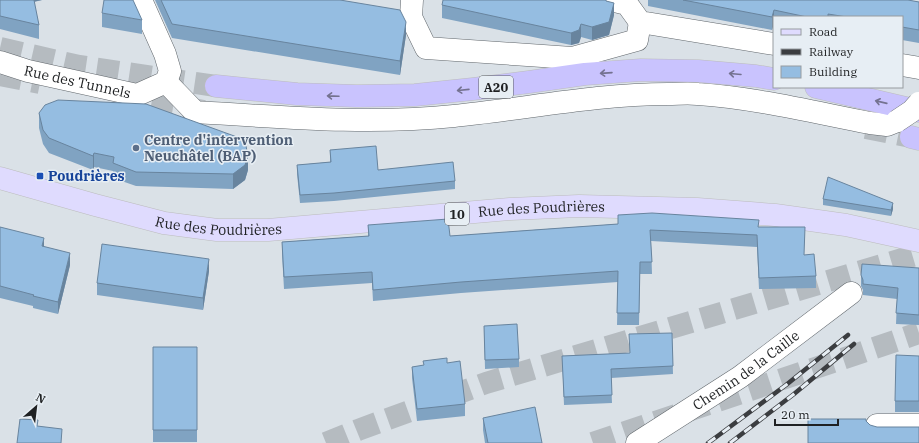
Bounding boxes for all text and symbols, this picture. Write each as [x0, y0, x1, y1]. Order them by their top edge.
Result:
legend [773, 16, 903, 88]
text: Road [809, 24, 838, 39]
text: Railway [809, 44, 854, 59]
street label: Rue des Tunnels [22, 61, 133, 102]
text: Building [809, 64, 857, 79]
one-way arrow [600, 69, 613, 76]
one-way arrow [729, 70, 742, 78]
road number: A20 [479, 76, 513, 98]
one-way arrow [457, 87, 470, 94]
one-way arrow [327, 92, 340, 99]
one-way arrow [875, 98, 888, 106]
place label: Centre d'intervention Neuchâtel (BAP) [144, 131, 293, 165]
marker: Centre d'intervention Neuchâtel (BAP) [131, 143, 141, 153]
place label: Poudrières [48, 167, 125, 185]
marker: Poudrières [35, 171, 45, 181]
street label: Rue des Poudrières [477, 197, 605, 221]
road number: 10 [445, 203, 469, 225]
street label: Rue des Poudrières [153, 212, 283, 239]
street label: Chemin de la Caille [689, 326, 803, 414]
north arrow [16, 387, 56, 427]
text: N [34, 390, 48, 407]
scale bar [775, 401, 838, 427]
text: 20 m [781, 407, 810, 422]

